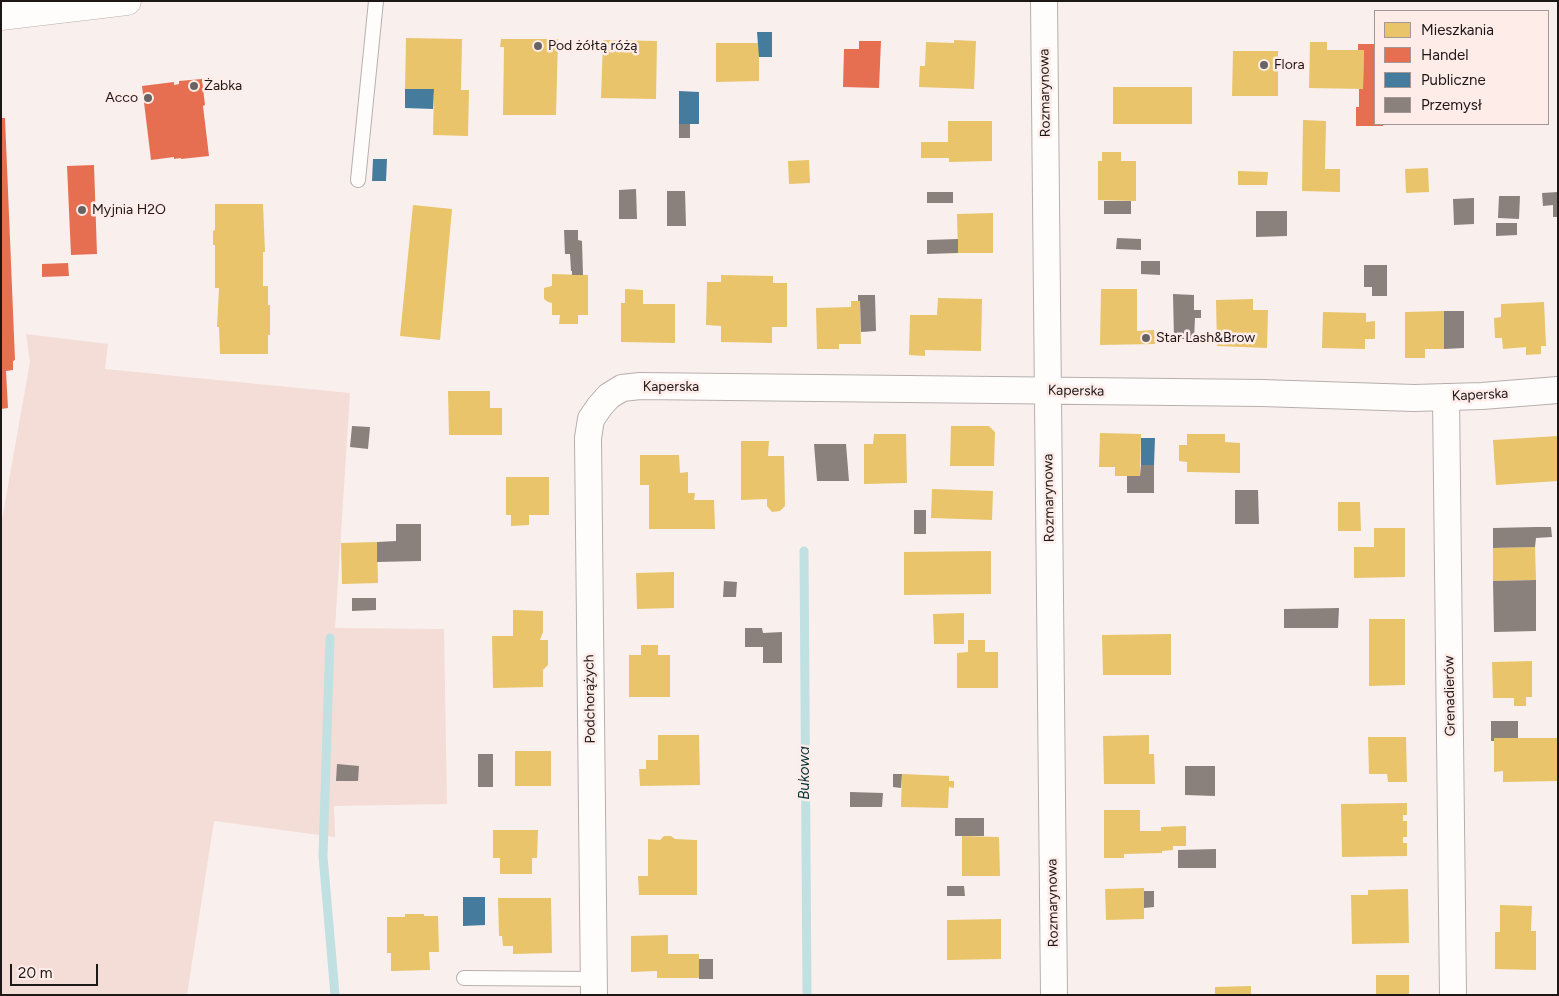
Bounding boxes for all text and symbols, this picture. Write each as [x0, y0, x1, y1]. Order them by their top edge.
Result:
legend [1374, 10, 1549, 125]
text: Mieszkania [1421, 21, 1494, 39]
place label: Pod żółtą różą [548, 38, 637, 54]
marker: Pod żółtą różą [532, 40, 544, 52]
text: Handel [1421, 46, 1469, 64]
street label: Rozmarynowa [1036, 49, 1054, 137]
place label: Flora [1274, 57, 1305, 73]
marker: Flora [1258, 59, 1270, 71]
text: Publiczne [1421, 71, 1486, 89]
place label: Żabka [204, 78, 242, 94]
marker: Żabka [188, 80, 200, 92]
place label: Acco [105, 90, 138, 106]
marker: Acco [142, 92, 154, 104]
text: Przemysł [1421, 96, 1482, 114]
place label: Myjnia H2O [92, 202, 166, 218]
marker: Myjnia H2O [76, 204, 88, 216]
place label: Star Lash&Brow [1156, 330, 1255, 346]
marker: Star Lash&Brow [1140, 332, 1152, 344]
street label: Kaperska [643, 379, 699, 395]
street label: Kaperska [1048, 382, 1104, 400]
street label: Kaperska [1451, 385, 1509, 405]
street label: Rozmarynowa [1040, 454, 1058, 542]
street label: Podchorążych [581, 654, 599, 744]
street label: Grenadierów [1441, 656, 1459, 736]
water label: Bukowa [796, 746, 814, 800]
street label: Rozmarynowa [1044, 859, 1062, 947]
scale bar [12, 954, 100, 986]
text: 20 m [18, 964, 52, 982]

